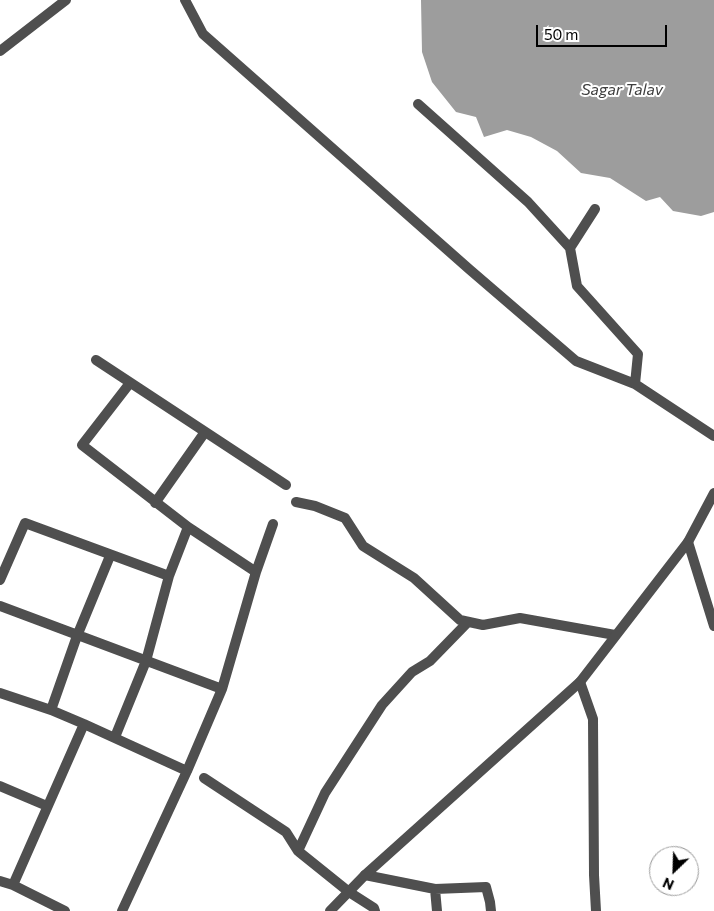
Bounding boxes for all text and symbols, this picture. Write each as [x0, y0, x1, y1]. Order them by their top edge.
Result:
scale bar [539, 15, 670, 47]
text: 50 m [544, 25, 578, 43]
water label: Sagar Talav [581, 80, 663, 100]
north arrow [649, 846, 699, 896]
text: N [660, 874, 676, 894]

